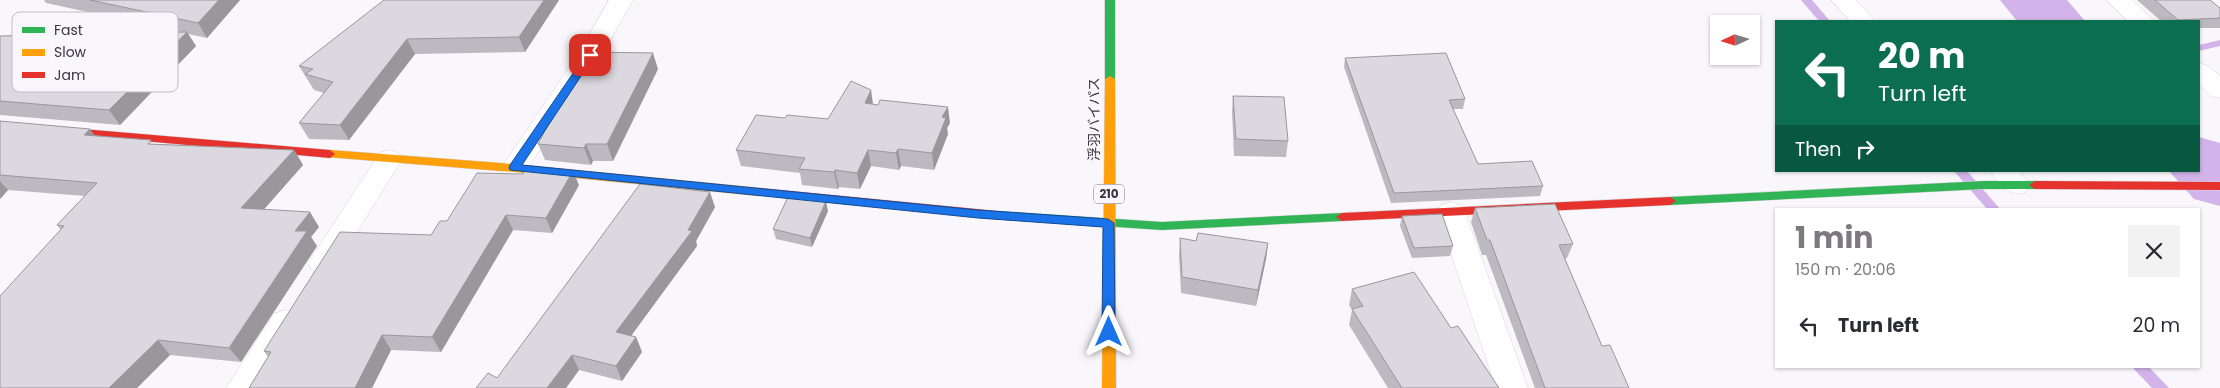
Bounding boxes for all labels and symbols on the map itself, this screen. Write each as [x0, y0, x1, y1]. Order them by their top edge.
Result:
legend [12, 12, 178, 92]
north arrow [1710, 15, 1760, 65]
text: Fast [54, 20, 83, 40]
pin [569, 34, 611, 76]
text: Slow [54, 42, 87, 62]
text: Jam [54, 65, 85, 85]
street label: 浮羽バイパス [1084, 77, 1104, 161]
road number: 210 [1094, 184, 1124, 203]
position arrow [1082, 305, 1134, 357]

